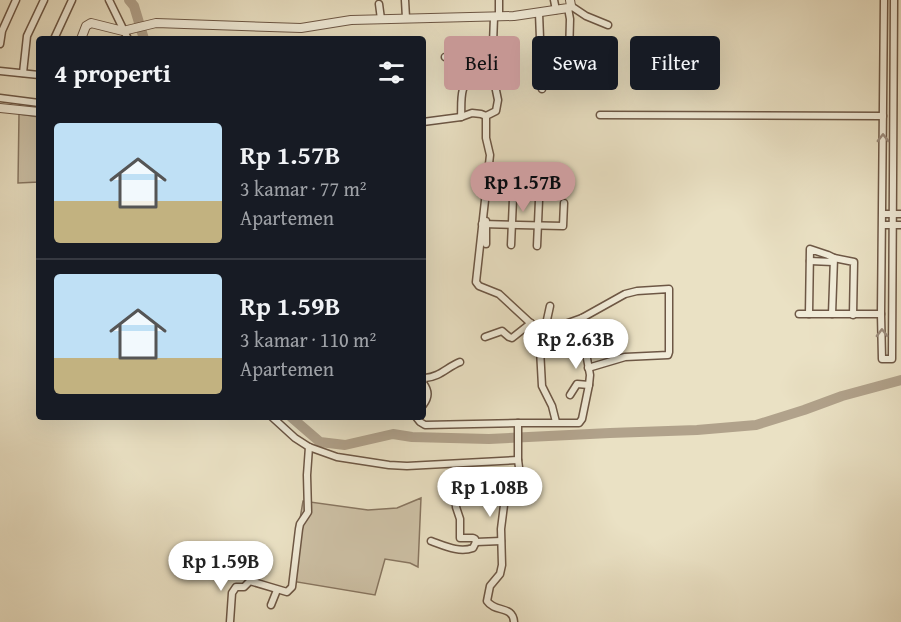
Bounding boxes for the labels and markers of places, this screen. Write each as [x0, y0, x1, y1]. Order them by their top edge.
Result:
pin: Rp 1.57B [461, 162, 585, 213]
pin: Rp 2.63B [514, 319, 638, 370]
pin: Rp 1.08B [428, 467, 552, 518]
pin: Rp 1.59B [159, 541, 283, 592]

